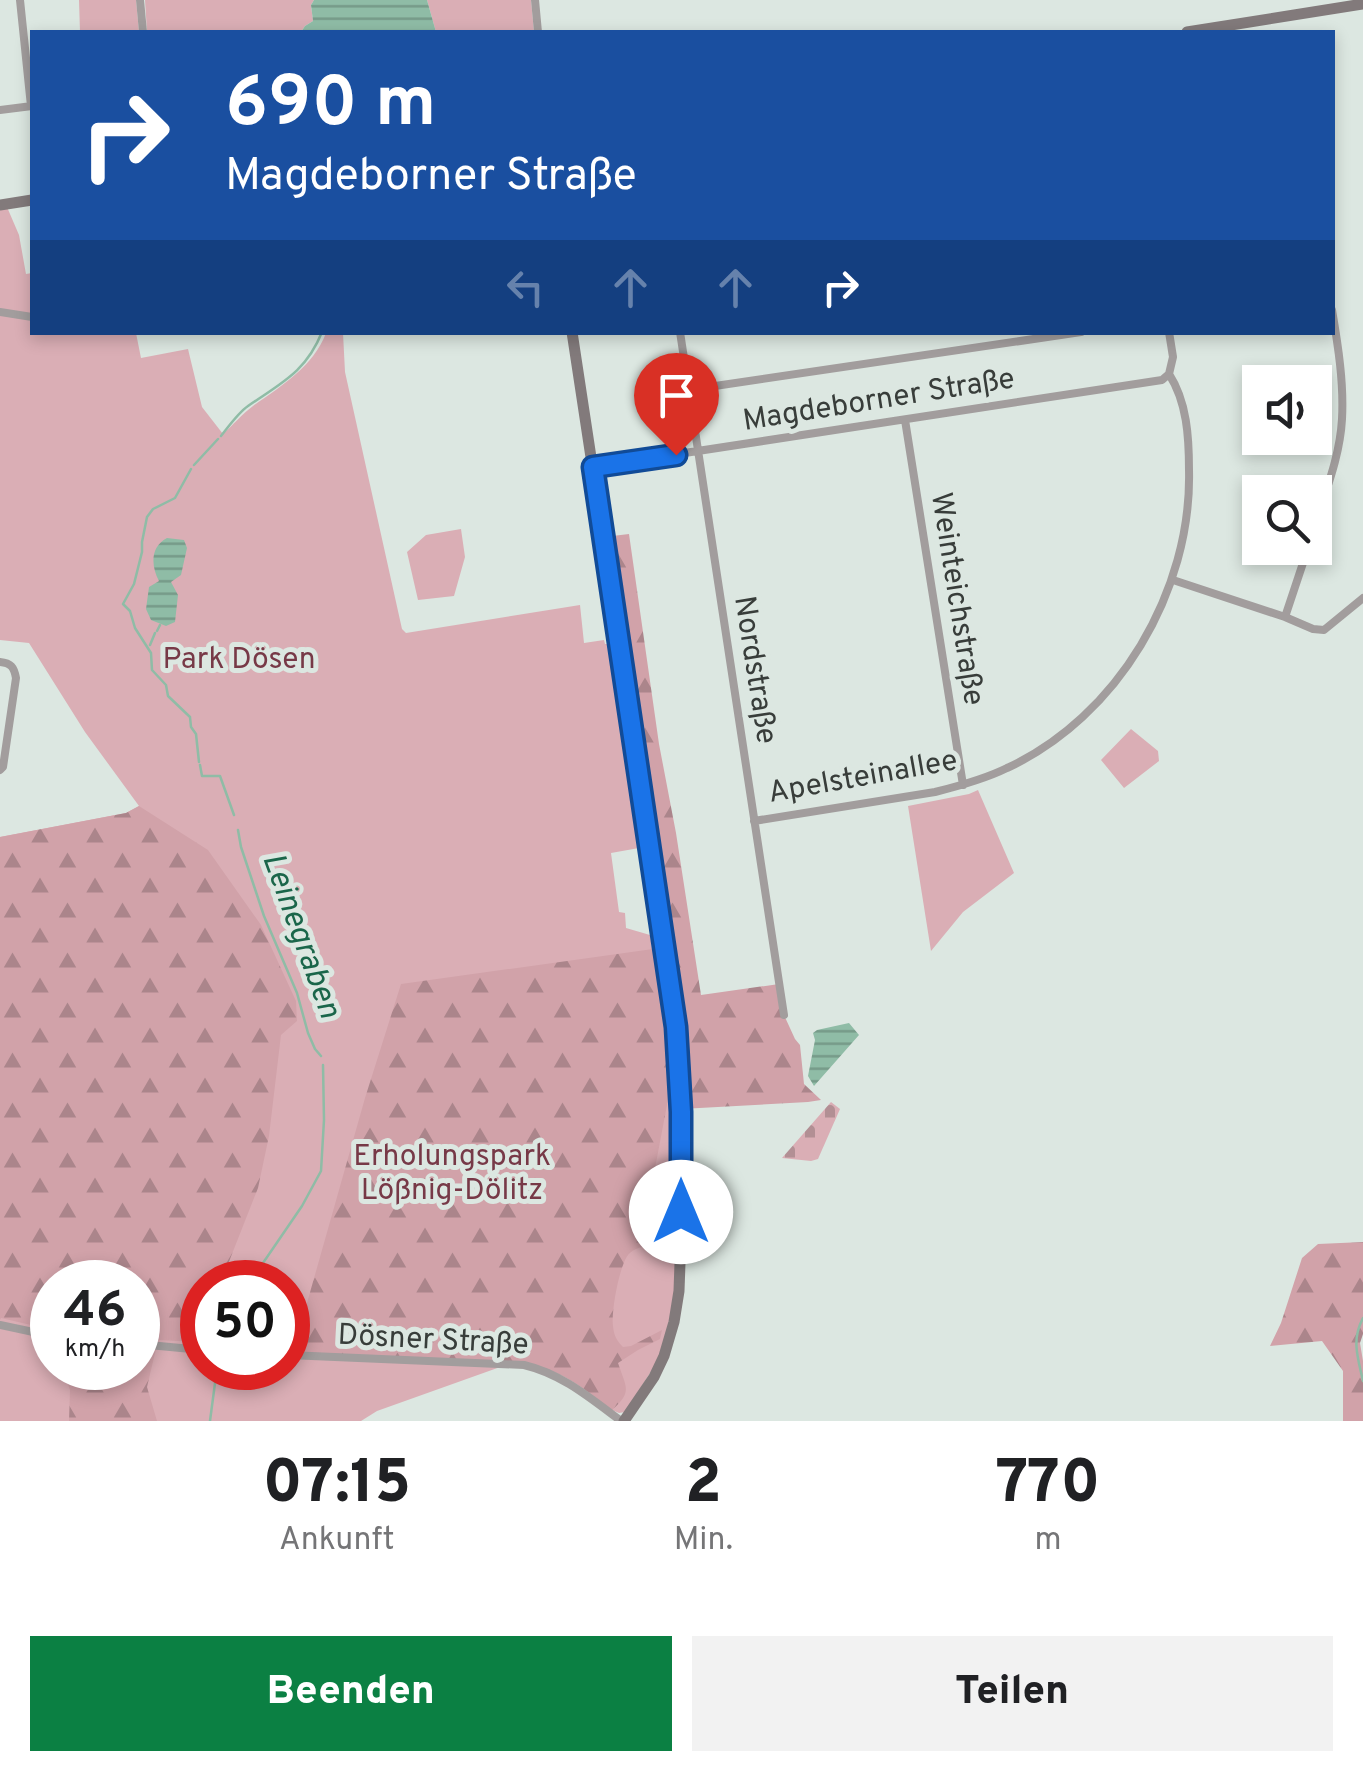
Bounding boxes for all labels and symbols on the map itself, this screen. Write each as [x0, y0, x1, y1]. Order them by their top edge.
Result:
pin [634, 353, 719, 456]
street label: Magdeborner Straße [741, 361, 1017, 441]
street label: Weinteichstraße [921, 490, 991, 708]
street label: Nordstraße [724, 593, 784, 747]
park label: Park Dösen [162, 642, 316, 679]
street label: Apelsteinallee [765, 743, 961, 813]
water label: Leinegraben [252, 848, 349, 1025]
park label: Erholungspark Lößnig-Dölitz [353, 1139, 551, 1210]
position arrow [629, 1160, 733, 1264]
speed limit sign: 50 [180, 1260, 310, 1390]
street label: Dösner Straße [337, 1318, 529, 1364]

